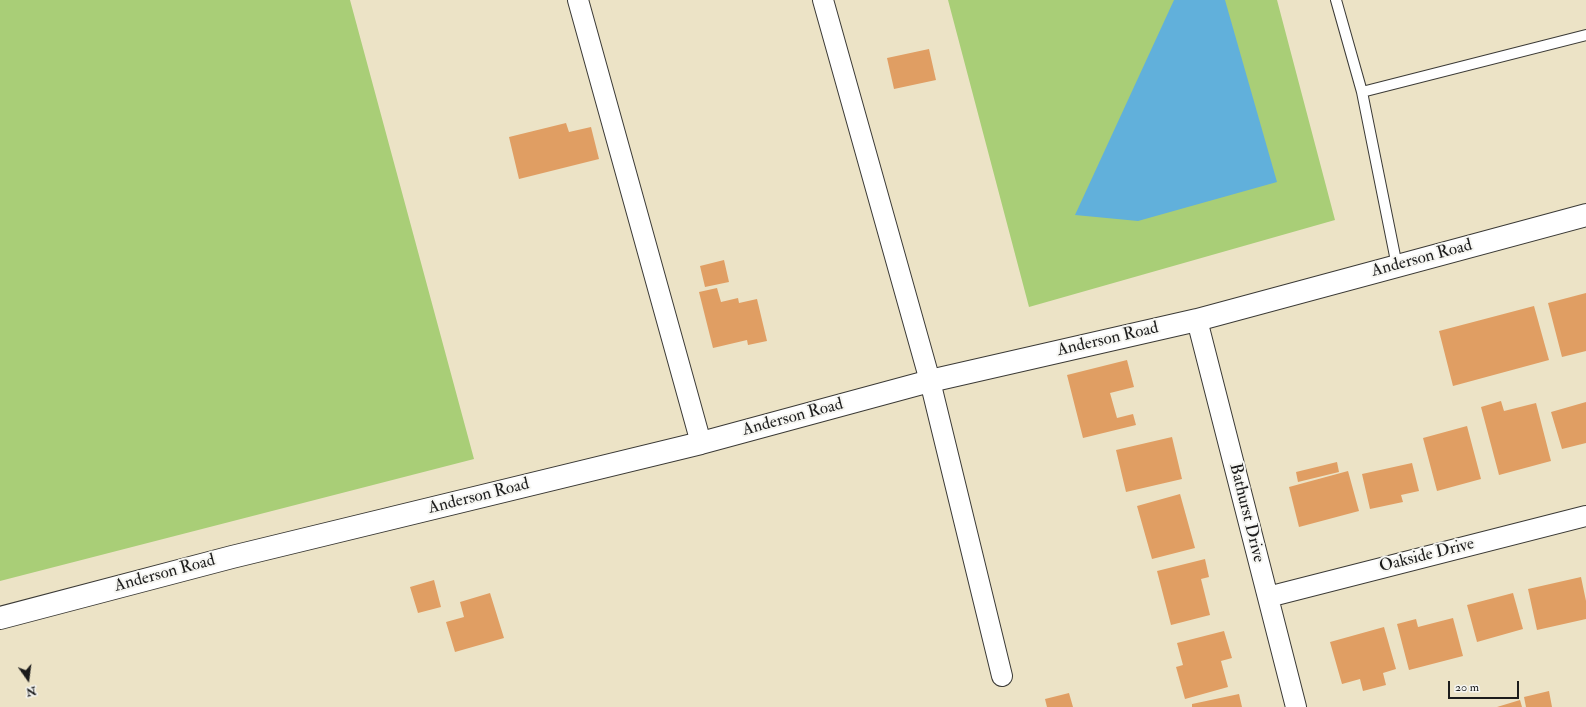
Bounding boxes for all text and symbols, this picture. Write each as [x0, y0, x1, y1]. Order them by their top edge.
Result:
street label: Anderson Road [1370, 236, 1474, 282]
street label: Anderson Road [1055, 318, 1161, 362]
street label: Anderson Road [741, 395, 845, 441]
street label: Bathurst Drive [1224, 461, 1268, 565]
street label: Anderson Road [426, 475, 532, 519]
street label: Oakside Drive [1377, 534, 1477, 578]
street label: Anderson Road [113, 551, 217, 597]
north arrow [8, 659, 48, 699]
scale bar [1450, 673, 1521, 699]
text: 20 m [1455, 680, 1479, 695]
text: N [25, 684, 37, 699]

